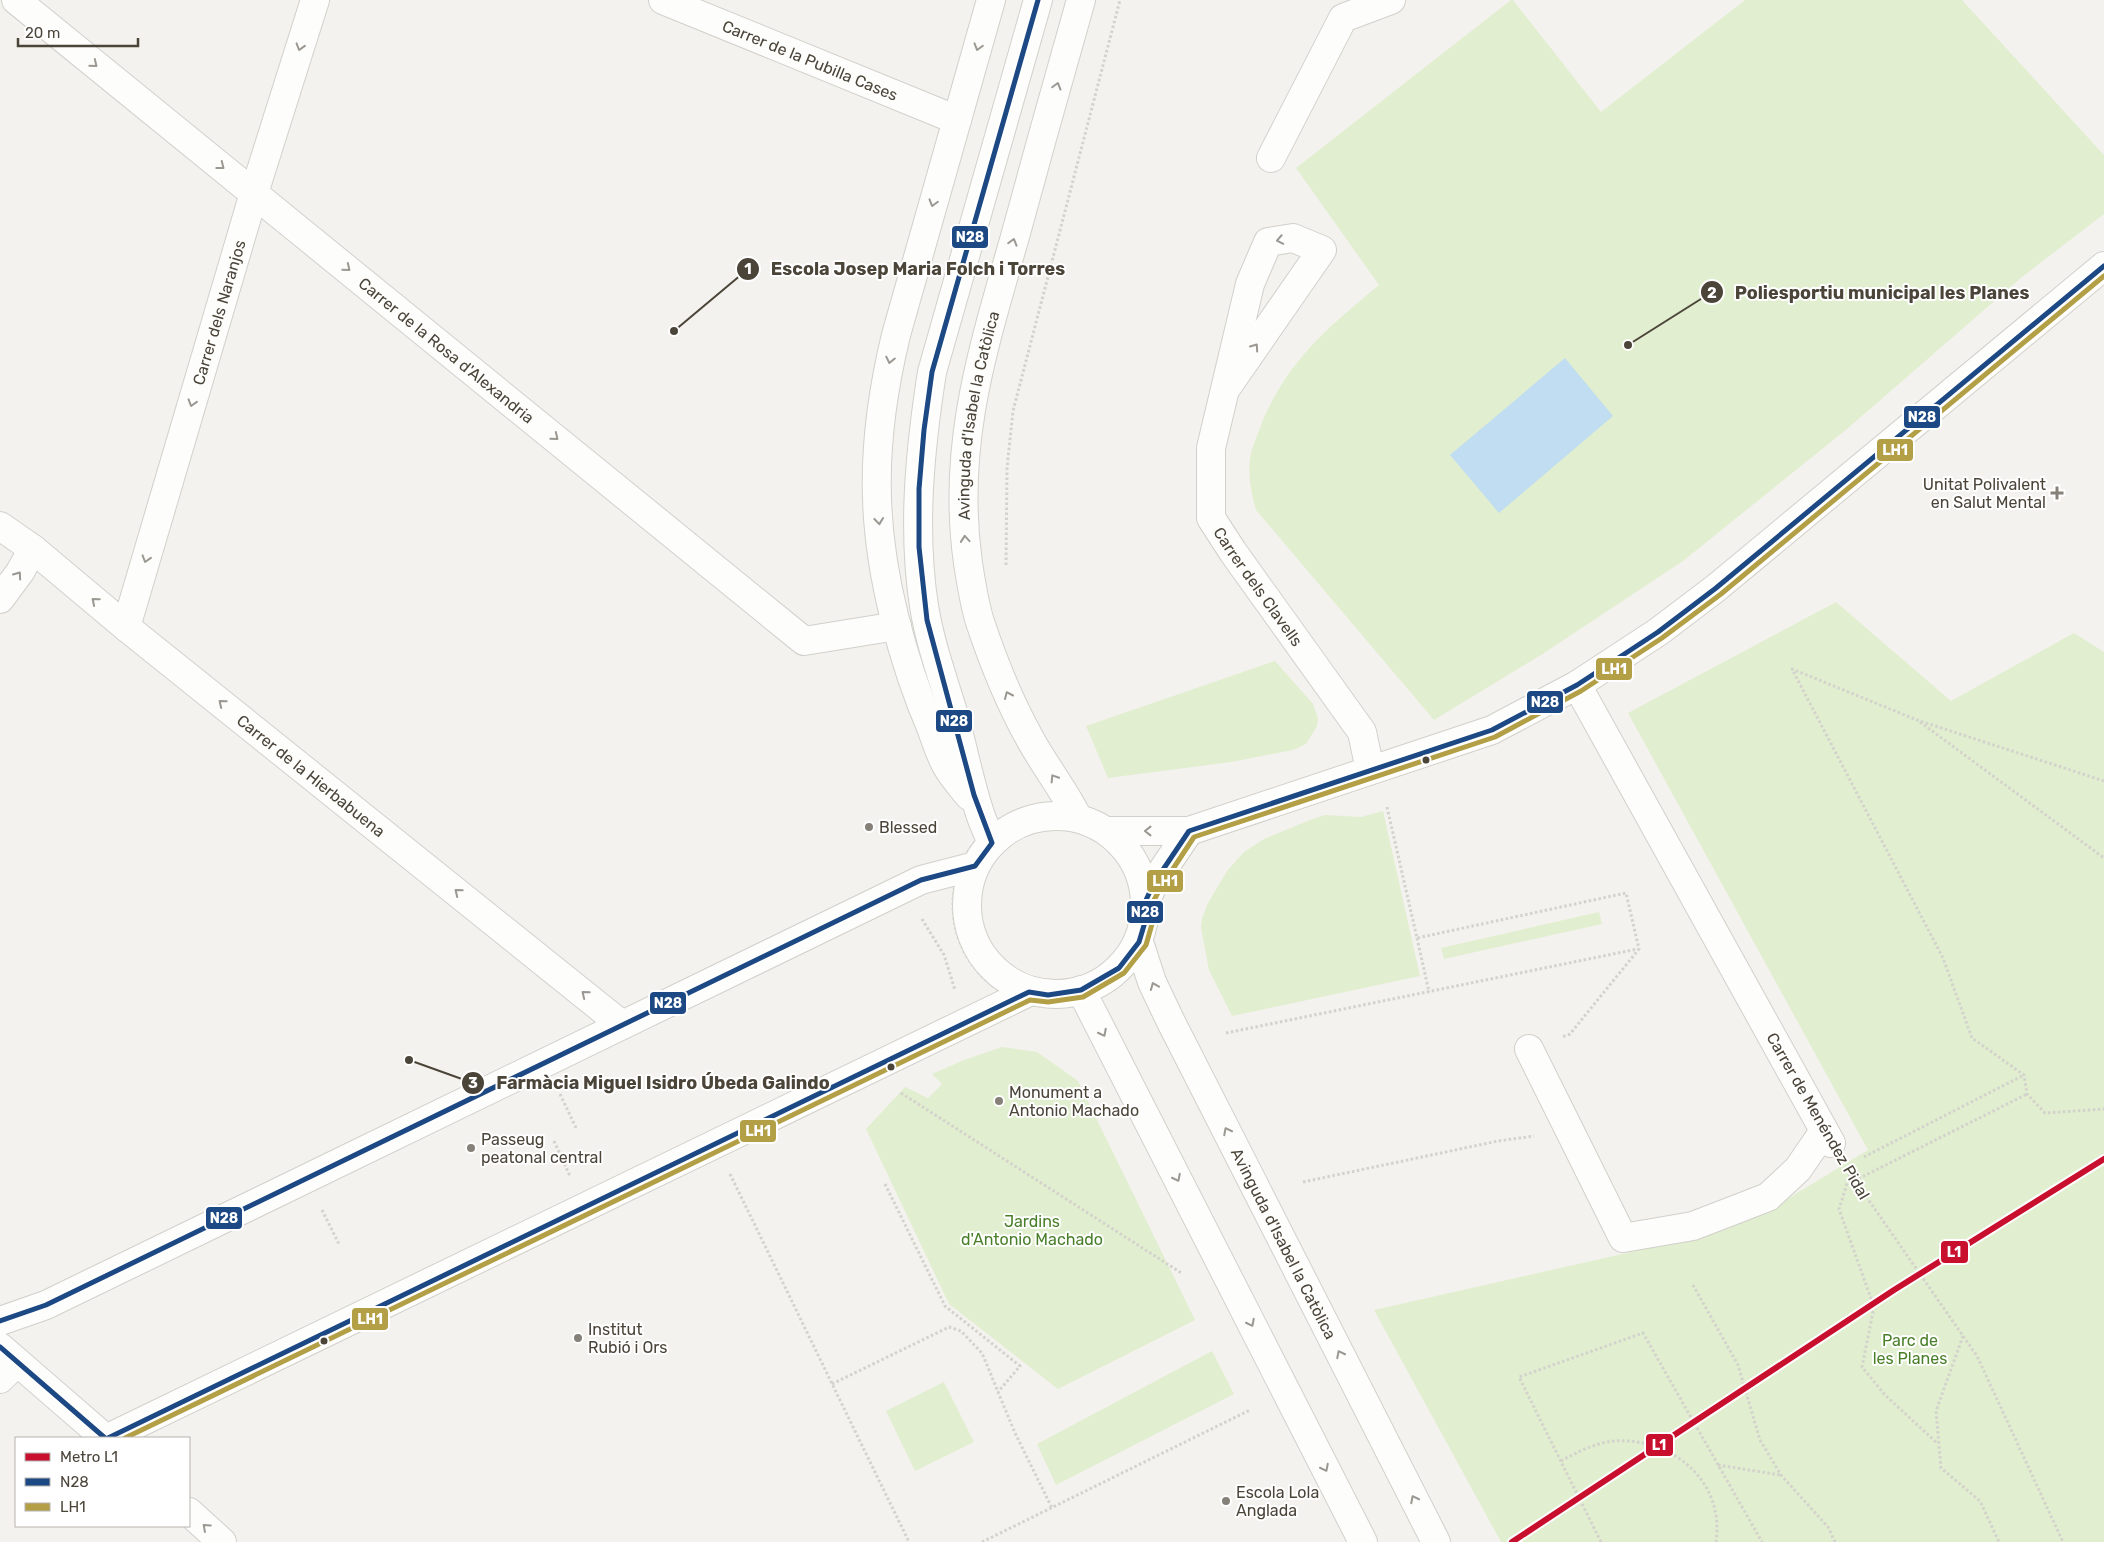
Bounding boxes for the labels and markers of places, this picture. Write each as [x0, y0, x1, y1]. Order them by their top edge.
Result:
callout: Escola Josep Maria Folch i Torres [735, 253, 1075, 286]
callout: Poliesportiu municipal les Planes [1699, 276, 2039, 309]
place label: Unitat Polivalent en Salut Mental [1923, 475, 2046, 512]
marker: Unitat Polivalent en Salut Mental [2050, 486, 2064, 500]
unlabelled marker [1421, 755, 1431, 765]
place label: Blessed [879, 818, 937, 837]
marker: Blessed [863, 821, 875, 833]
unlabelled marker [886, 1062, 896, 1072]
callout: Farmàcia Miguel Isidro Úbeda Galindo [461, 1066, 839, 1099]
place label: Monument a Antonio Machado [1009, 1083, 1139, 1120]
marker: Monument a Antonio Machado [993, 1095, 1005, 1107]
place label: Passeug peatonal central [481, 1130, 602, 1167]
marker: Passeug peatonal central [465, 1142, 477, 1154]
place label: Institut Rubió i Ors [588, 1320, 667, 1357]
marker: Institut Rubió i Ors [572, 1332, 584, 1344]
unlabelled marker [319, 1336, 329, 1346]
place label: Escola Lola Anglada [1236, 1483, 1319, 1520]
marker: Escola Lola Anglada [1220, 1495, 1232, 1507]

